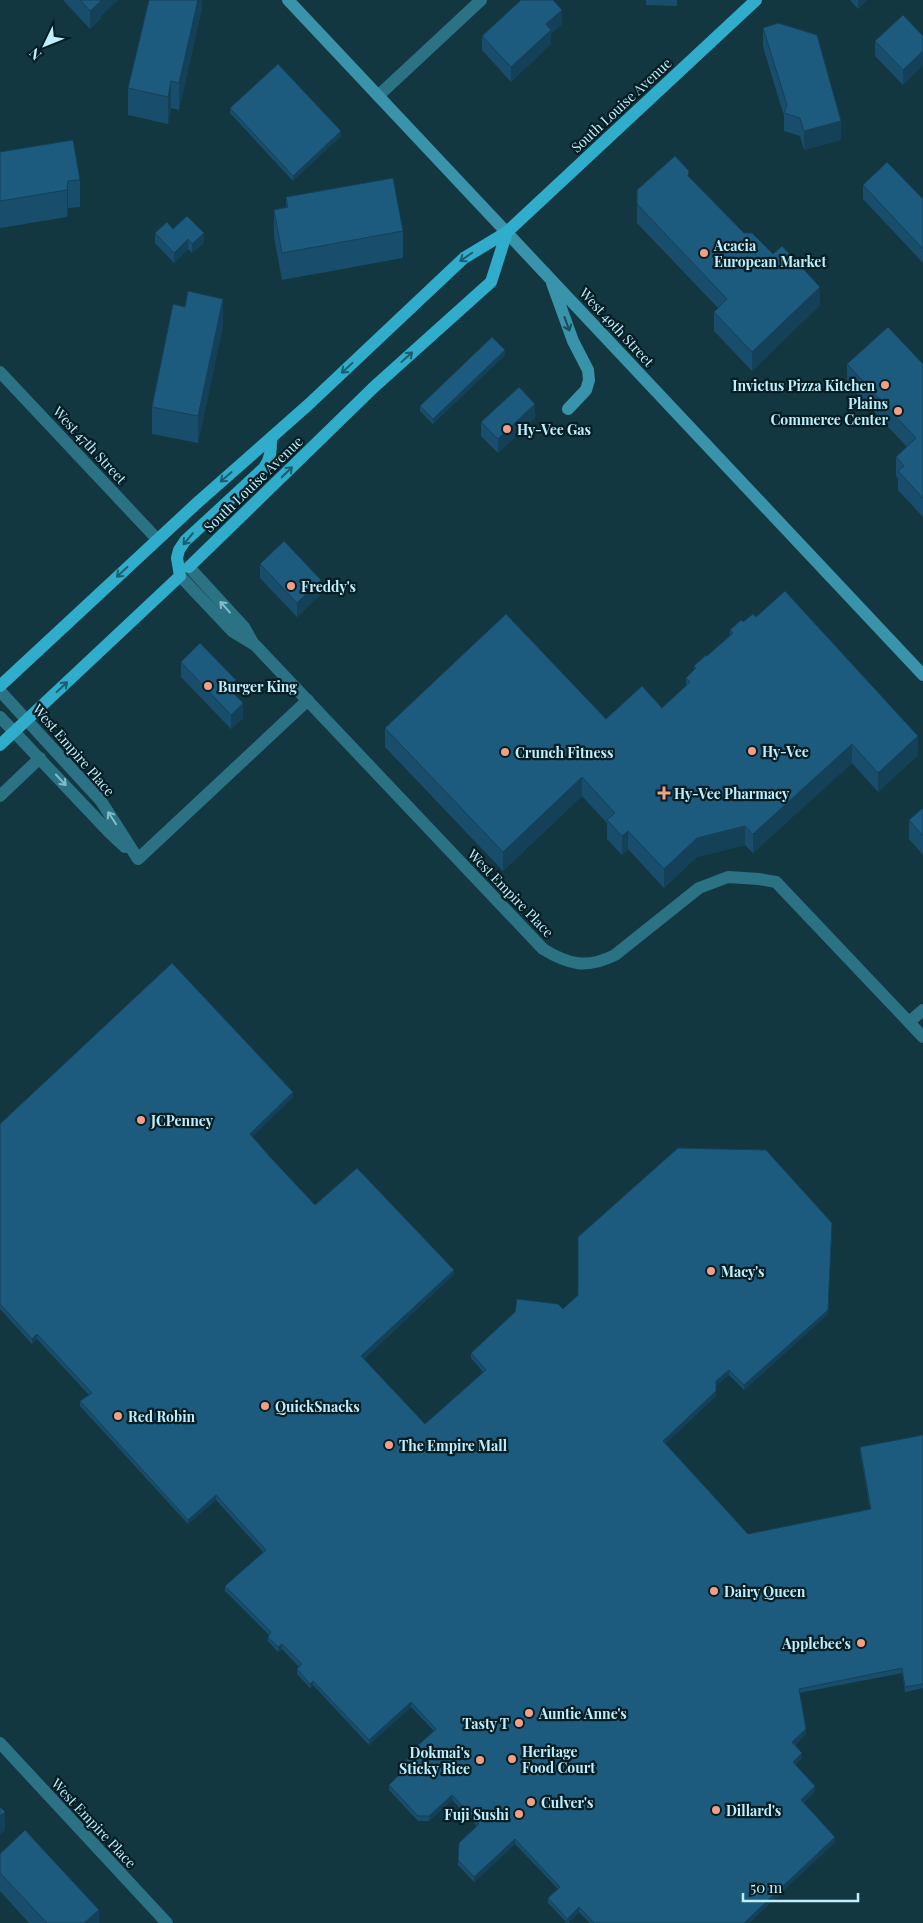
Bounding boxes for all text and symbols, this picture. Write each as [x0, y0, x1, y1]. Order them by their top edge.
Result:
north arrow [20, 20, 70, 70]
text: N [25, 44, 46, 64]
street label: South Louise Avenue [567, 53, 675, 157]
place label: Acacia European Market [713, 236, 826, 271]
marker: Acacia European Market [698, 247, 710, 259]
one-way arrow [459, 252, 473, 262]
street label: West 49th Street [575, 283, 659, 371]
one-way arrow [563, 316, 572, 332]
one-way arrow [400, 351, 413, 363]
one-way arrow [340, 362, 353, 374]
place label: Invictus Pizza Kitchen [732, 376, 875, 395]
marker: Invictus Pizza Kitchen [879, 379, 891, 391]
place label: Plains Commerce Center [770, 394, 888, 429]
street label: West 47th Street [48, 401, 132, 489]
marker: Plains Commerce Center [892, 405, 904, 417]
place label: Hy-Vee Gas [517, 420, 591, 439]
marker: Hy-Vee Gas [501, 423, 513, 435]
street label: South Louise Avenue [199, 432, 307, 536]
one-way arrow [281, 466, 293, 478]
one-way arrow [220, 471, 233, 483]
one-way arrow [182, 532, 193, 545]
one-way arrow [116, 566, 128, 578]
place label: Freddy's [301, 577, 356, 596]
marker: Freddy's [285, 580, 297, 592]
one-way arrow [220, 600, 231, 613]
place label: Burger King [218, 677, 297, 696]
marker: Burger King [202, 680, 214, 692]
one-way arrow [56, 681, 68, 693]
street label: West Empire Place [28, 699, 119, 800]
place label: Hy-Vee [762, 742, 809, 761]
place label: Crunch Fitness [515, 743, 613, 762]
marker: Hy-Vee [746, 745, 758, 757]
marker: Crunch Fitness [499, 746, 511, 758]
one-way arrow [55, 774, 67, 787]
place label: Hy-Vee Pharmacy [674, 784, 790, 803]
marker: Hy-Vee Pharmacy [658, 787, 670, 799]
one-way arrow [107, 811, 117, 825]
street label: West Empire Place [463, 844, 558, 941]
place label: JCPenney [150, 1111, 214, 1130]
marker: JCPenney [135, 1114, 147, 1126]
place label: Macy's [721, 1262, 765, 1281]
marker: Macy's [705, 1265, 717, 1277]
place label: QuickSnacks [275, 1397, 360, 1416]
marker: QuickSnacks [259, 1400, 271, 1412]
place label: Red Robin [128, 1407, 196, 1426]
marker: Red Robin [112, 1410, 124, 1422]
place label: The Empire Mall [399, 1436, 508, 1455]
marker: The Empire Mall [383, 1439, 395, 1451]
place label: Dairy Queen [724, 1582, 806, 1601]
marker: Dairy Queen [708, 1585, 720, 1597]
place label: Applebee's [781, 1634, 851, 1653]
marker: Applebee's [855, 1637, 867, 1649]
place label: Auntie Anne's [538, 1704, 627, 1723]
marker: Auntie Anne's [523, 1707, 535, 1719]
place label: Tasty T [462, 1714, 509, 1733]
marker: Tasty T [513, 1717, 525, 1729]
place label: Heritage Food Court [522, 1742, 595, 1777]
place label: Dokmai's Sticky Rice [399, 1743, 470, 1778]
marker: Heritage Food Court [506, 1753, 518, 1765]
marker: Dokmai's Sticky Rice [474, 1754, 486, 1766]
street label: West Empire Place [47, 1773, 140, 1872]
place label: Culver's [541, 1793, 593, 1812]
marker: Culver's [525, 1796, 537, 1808]
place label: Dillard's [726, 1801, 781, 1820]
marker: Dillard's [710, 1804, 722, 1816]
place label: Fuji Sushi [444, 1805, 510, 1824]
marker: Fuji Sushi [513, 1808, 525, 1820]
scale bar [743, 1870, 858, 1902]
text: 50 m [750, 1877, 783, 1897]

